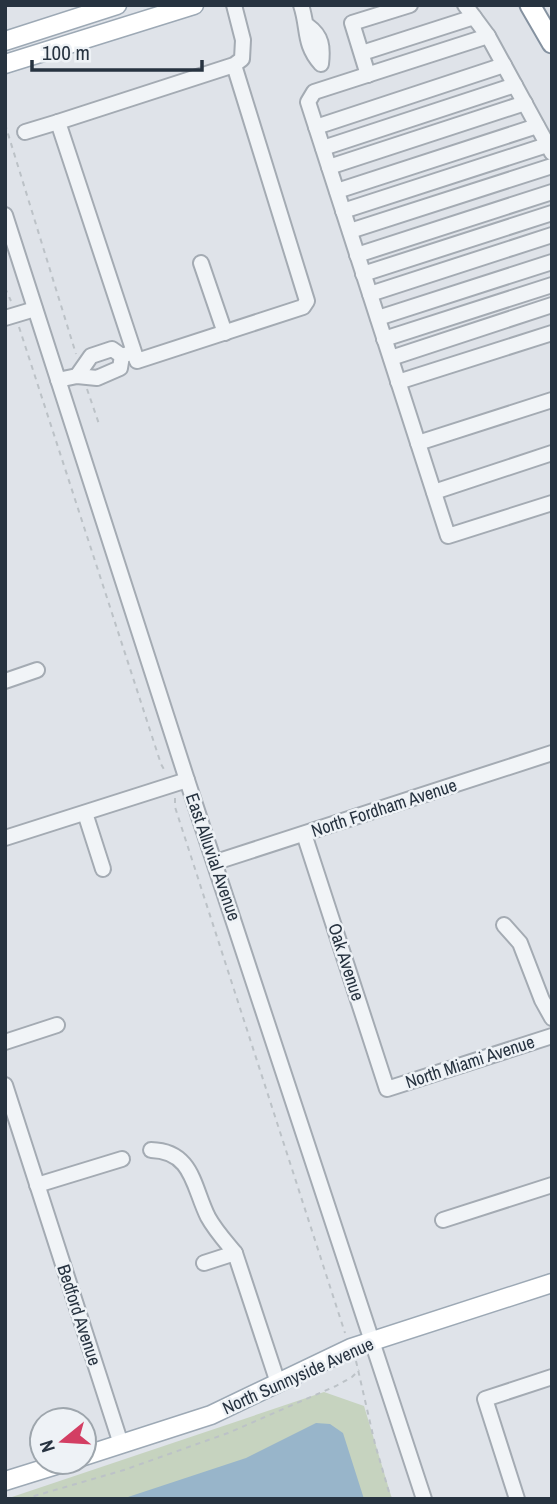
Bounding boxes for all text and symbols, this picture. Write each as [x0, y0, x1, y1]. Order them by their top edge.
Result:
scale bar [32, 28, 201, 72]
text: 100 m [42, 38, 90, 67]
street label: North Fordham Avenue [308, 772, 460, 843]
street label: East Alluvial Avenue [180, 790, 247, 924]
street label: Oak Avenue [322, 920, 371, 1004]
street label: North Miami Avenue [402, 1029, 538, 1094]
street label: Bedford Avenue [51, 1261, 108, 1369]
street label: North Sunnyside Avenue [218, 1331, 377, 1420]
north arrow [28, 1406, 98, 1476]
text: N [33, 1437, 61, 1456]

